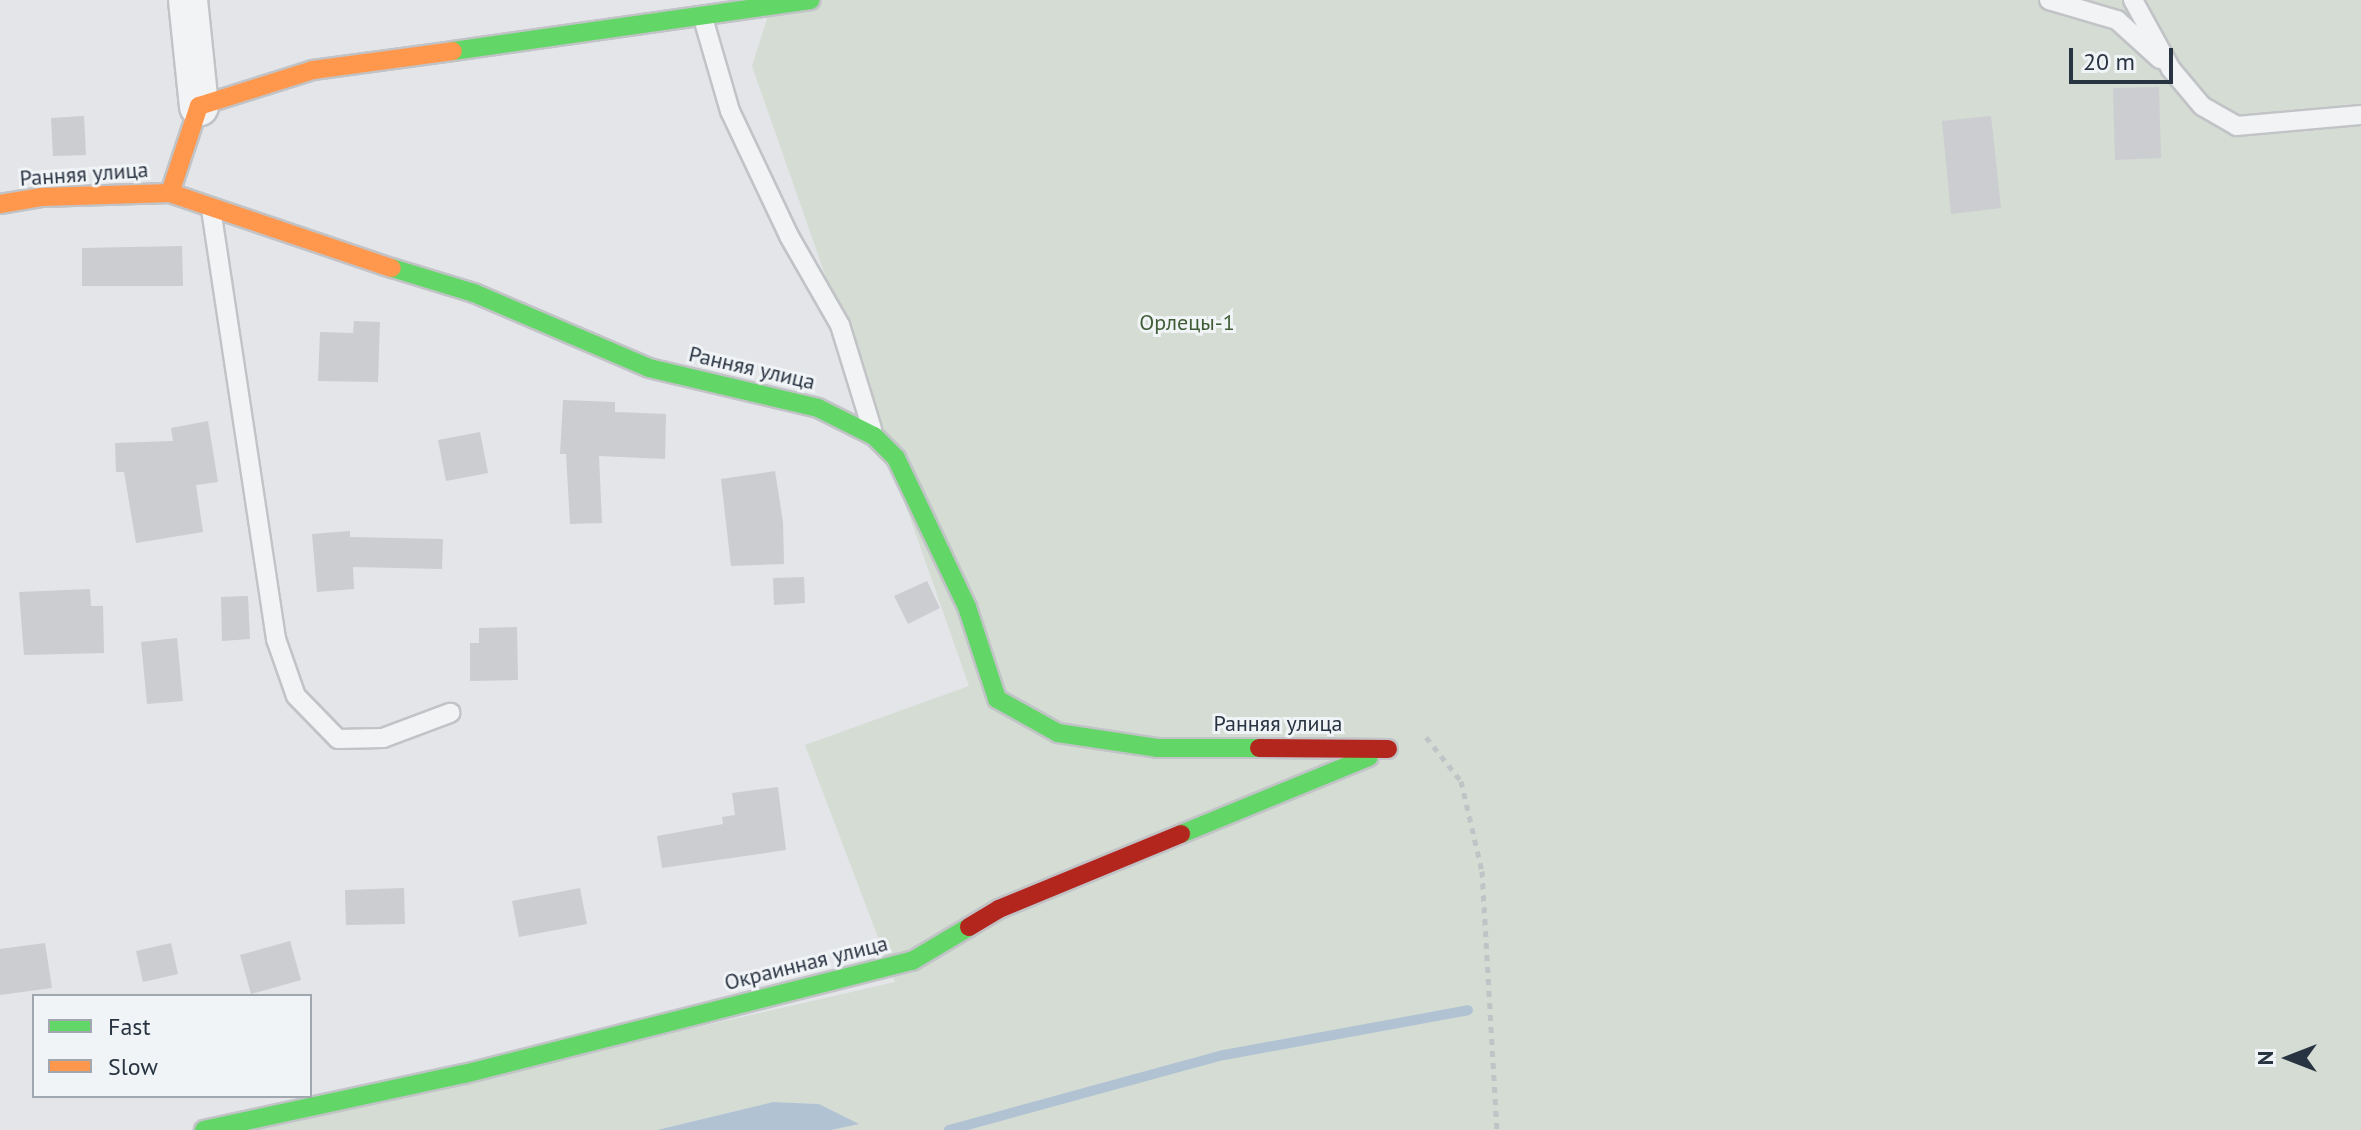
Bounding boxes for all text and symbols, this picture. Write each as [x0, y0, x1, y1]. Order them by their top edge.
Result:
scale bar [2073, 32, 2177, 82]
text: 20 m [2083, 46, 2135, 77]
street label: Ранняя улица [19, 156, 149, 192]
park label: Орлецы-1 [1139, 310, 1235, 336]
street label: Ранняя улица [686, 341, 818, 395]
street label: Ранняя улица [1214, 711, 1342, 737]
street label: Окраинная улица [722, 930, 890, 996]
legend [32, 994, 312, 1098]
text: Fast [108, 1011, 151, 1042]
north arrow [2249, 1018, 2329, 1098]
text: Slow [108, 1051, 158, 1082]
text: N [2251, 1051, 2279, 1065]

